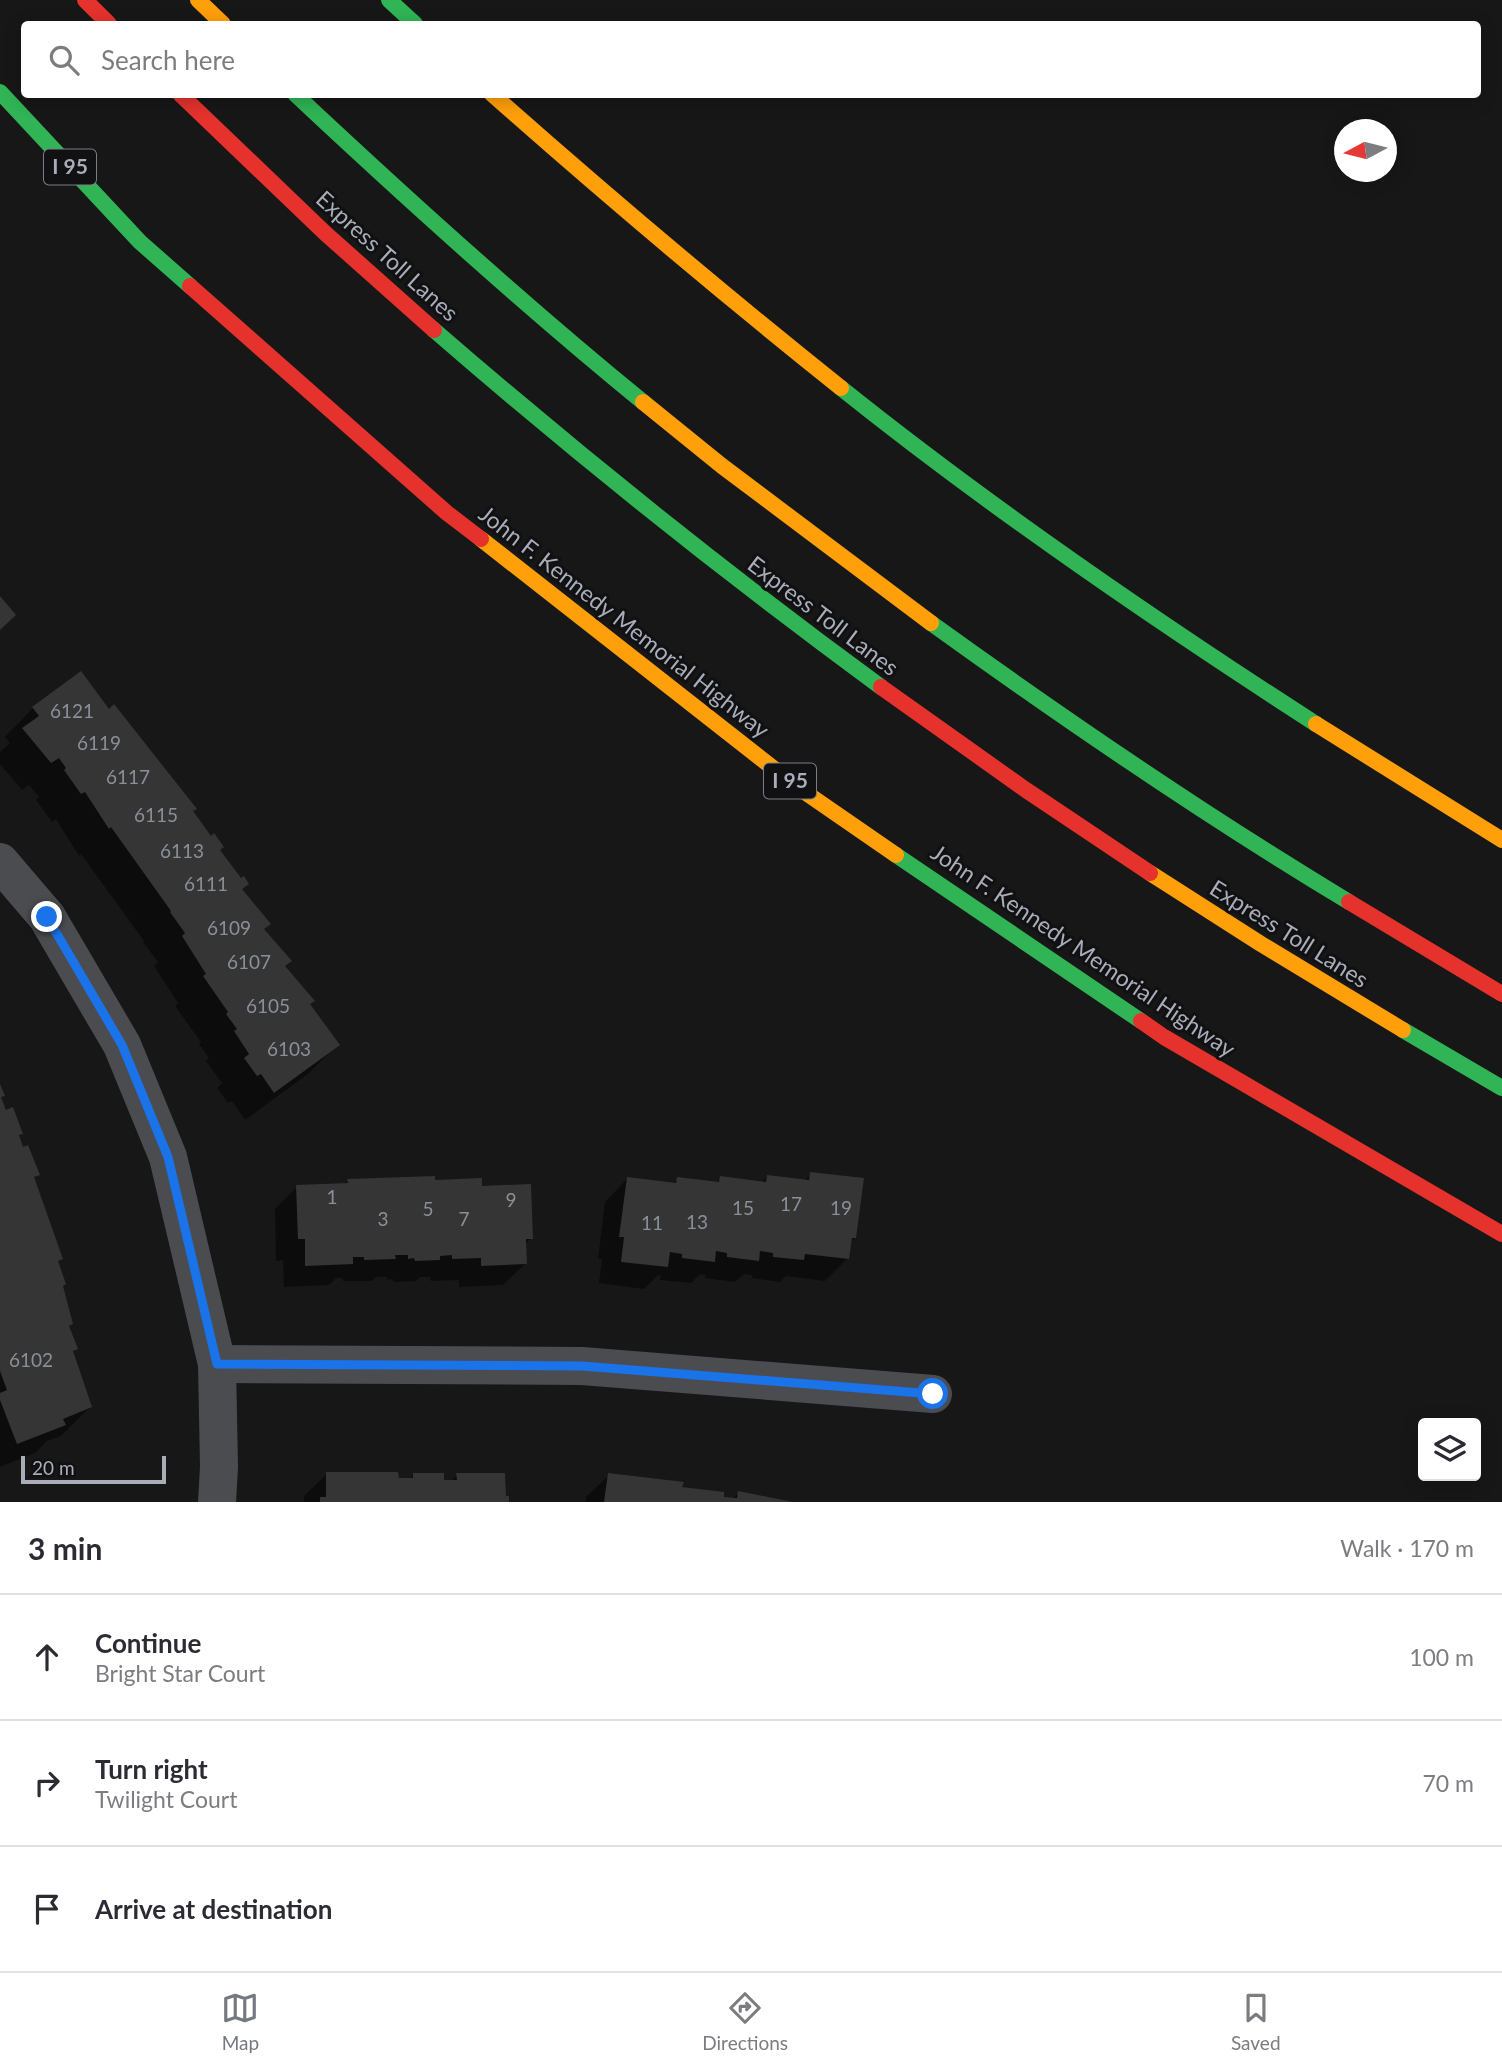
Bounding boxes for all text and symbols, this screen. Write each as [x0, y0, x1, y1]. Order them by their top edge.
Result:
search box [21, 21, 1481, 98]
icon: search [45, 41, 83, 79]
text: Search here [101, 44, 235, 76]
north arrow [1334, 119, 1397, 182]
road number: I 95 [44, 150, 96, 184]
street label: Express Toll Lanes [311, 184, 465, 326]
street label: John F. Kennedy Memorial Highway [474, 499, 775, 743]
street label: Express Toll Lanes [743, 549, 905, 681]
house number: 6121 [50, 699, 94, 722]
house number: 6119 [77, 731, 121, 754]
road number: I 95 [764, 764, 816, 798]
house number: 6117 [106, 765, 150, 788]
house number: 6115 [134, 803, 178, 826]
street label: John F. Kennedy Memorial Highway [926, 838, 1241, 1063]
house number: 6113 [160, 839, 204, 862]
house number: 6111 [184, 872, 228, 895]
street label: Express Toll Lanes [1205, 873, 1374, 993]
route end [31, 901, 62, 932]
house number: 6109 [207, 916, 251, 939]
house number: 6107 [227, 950, 271, 973]
house number: 6105 [246, 994, 290, 1017]
house number: 6103 [267, 1037, 311, 1060]
house number: 1 [326, 1185, 338, 1208]
house number: 9 [505, 1188, 517, 1211]
house number: 17 [780, 1192, 802, 1215]
house number: 15 [732, 1196, 754, 1219]
house number: 19 [830, 1196, 852, 1219]
house number: 5 [422, 1197, 434, 1220]
house number: 3 [377, 1207, 389, 1230]
house number: 7 [458, 1207, 470, 1230]
house number: 13 [686, 1210, 708, 1233]
house number: 11 [641, 1211, 663, 1234]
house number: 6102 [9, 1348, 53, 1371]
route start [917, 1378, 948, 1409]
map controls [1418, 1418, 1481, 1481]
button: layers [1418, 1418, 1481, 1481]
scale bar [21, 1453, 166, 1485]
text: 20 m [32, 1456, 75, 1479]
text: 3 min [28, 1530, 102, 1566]
text: Walk · 170 m [1340, 1534, 1474, 1562]
text: Continue [95, 1627, 201, 1659]
icon: ahead [28, 1638, 66, 1676]
text: 100 m [1409, 1643, 1474, 1671]
text: Bright Star Court [95, 1659, 265, 1687]
text: Turn right [95, 1753, 208, 1785]
icon: right [28, 1764, 66, 1802]
text: 70 m [1423, 1769, 1474, 1797]
text: Twilight Court [95, 1785, 237, 1813]
icon: arrive [28, 1890, 66, 1928]
text: Arrive at destination [95, 1893, 332, 1925]
tab: Map [221, 1989, 259, 2054]
tab: Directions [702, 1989, 788, 2054]
tab: Saved [1231, 1989, 1281, 2054]

